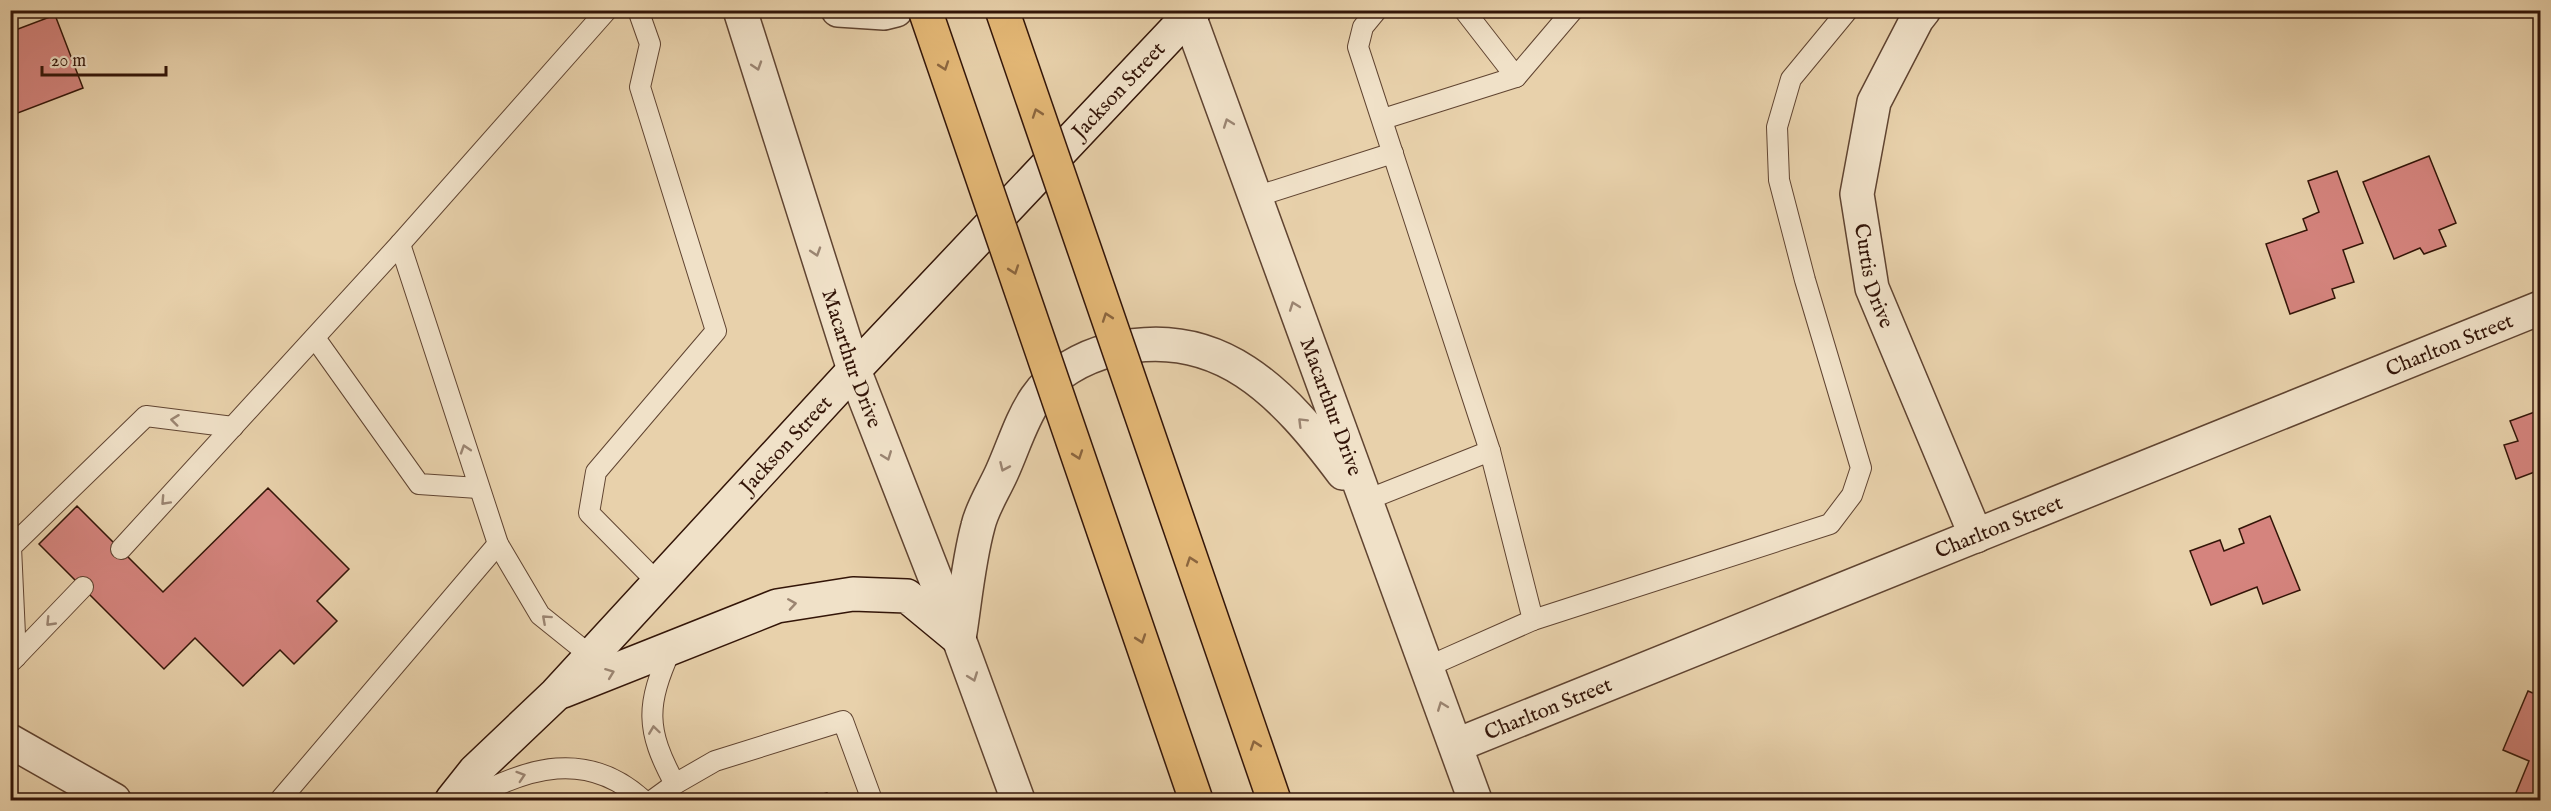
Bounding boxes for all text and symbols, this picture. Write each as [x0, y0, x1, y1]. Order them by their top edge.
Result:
street label: Jackson Street [1066, 37, 1172, 147]
scale bar [42, 39, 166, 77]
text: 20 m [51, 50, 86, 73]
one-way arrow [750, 60, 763, 71]
one-way arrow [937, 60, 950, 71]
one-way arrow [1032, 108, 1044, 119]
one-way arrow [1222, 118, 1235, 129]
street label: Curtis Drive [1847, 222, 1899, 333]
one-way arrow [809, 246, 822, 257]
one-way arrow [1007, 264, 1020, 275]
street label: Macarthur Drive [814, 286, 887, 433]
one-way arrow [1288, 301, 1301, 312]
street label: Charlton Street [2382, 308, 2518, 384]
one-way arrow [1102, 312, 1115, 323]
street label: Macarthur Drive [1293, 334, 1368, 480]
street label: Jackson Street [733, 391, 839, 502]
one-way arrow [170, 414, 180, 427]
one-way arrow [1299, 418, 1310, 429]
one-way arrow [460, 444, 472, 455]
one-way arrow [1070, 449, 1083, 459]
one-way arrow [880, 450, 893, 461]
one-way arrow [999, 461, 1011, 472]
street label: Charlton Street [1931, 490, 2067, 566]
one-way arrow [161, 494, 172, 504]
one-way arrow [1186, 556, 1199, 567]
one-way arrow [788, 598, 797, 610]
one-way arrow [46, 615, 57, 626]
one-way arrow [542, 615, 552, 626]
one-way arrow [1134, 633, 1146, 644]
one-way arrow [604, 668, 615, 680]
one-way arrow [965, 671, 978, 682]
street label: Charlton Street [1481, 672, 1616, 748]
one-way arrow [1436, 701, 1449, 711]
one-way arrow [648, 725, 660, 735]
one-way arrow [1250, 740, 1262, 751]
one-way arrow [515, 771, 526, 784]

